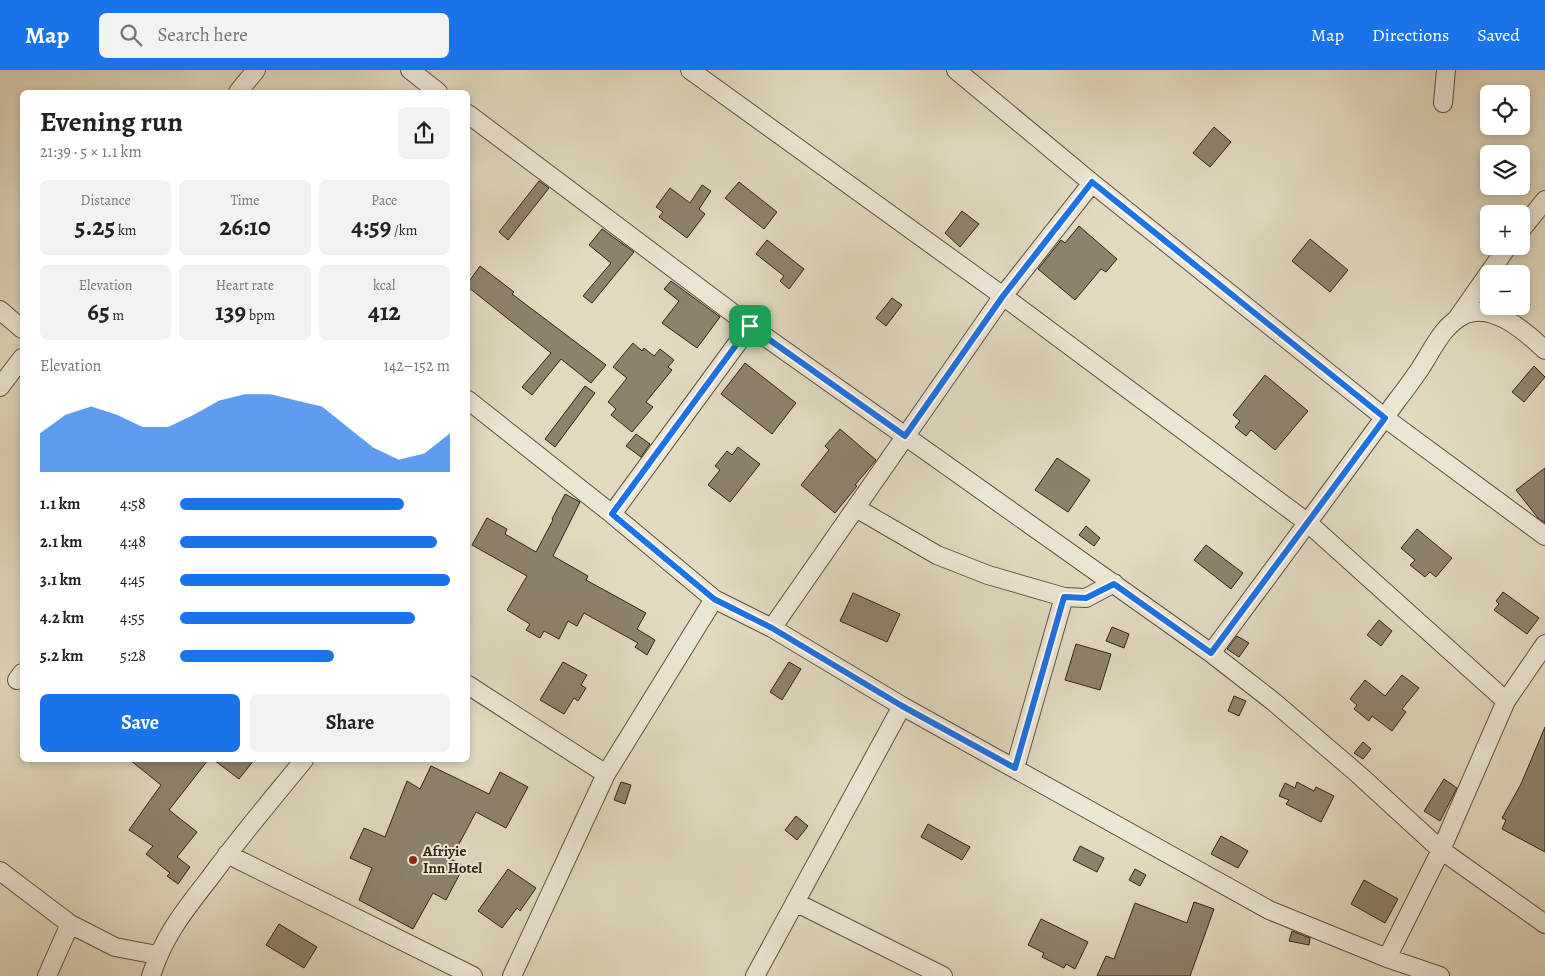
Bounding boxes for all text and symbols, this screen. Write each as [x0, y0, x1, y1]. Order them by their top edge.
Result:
search box [99, 13, 449, 58]
text: Map [25, 19, 69, 51]
icon: search [117, 21, 145, 49]
text: Search here [157, 22, 248, 48]
text: Map [1311, 23, 1344, 47]
text: Directions [1372, 23, 1449, 47]
text: Saved [1477, 23, 1520, 47]
map controls [1480, 85, 1530, 315]
button: locate [1480, 85, 1530, 135]
text: Evening run [40, 103, 183, 141]
button: share [398, 107, 450, 159]
text: 21:39 · 5 × 1.1 km [40, 141, 142, 163]
button: layers [1480, 145, 1530, 195]
text: Distance [81, 191, 131, 210]
text: Time [230, 191, 260, 210]
text: Pace [371, 191, 397, 210]
button: + [1480, 205, 1530, 255]
text: 5.25 [75, 210, 115, 244]
text: 26:10 [219, 210, 271, 244]
text: 4:59 [351, 210, 391, 244]
text: km [115, 221, 137, 240]
text: /km [391, 221, 417, 240]
button: − [1480, 265, 1530, 315]
text: Elevation [79, 276, 133, 295]
text: Heart rate [216, 276, 274, 295]
text: kcal [373, 276, 396, 295]
text: 65 [87, 295, 110, 329]
text: 139 [215, 295, 246, 329]
text: 412 [368, 295, 401, 329]
pin [729, 305, 771, 347]
text: m [110, 306, 124, 325]
text: bpm [246, 306, 275, 325]
icon: arrive [736, 312, 764, 340]
text: Elevation [40, 355, 101, 377]
text: 142–152 m [384, 355, 450, 377]
text: 1.1 km [40, 493, 80, 515]
text: 4:58 [120, 493, 146, 515]
text: 2.1 km [40, 531, 82, 553]
text: 4:48 [120, 531, 146, 553]
text: 3.1 km [40, 569, 81, 591]
text: 4:45 [120, 569, 145, 591]
text: 4.2 km [40, 607, 84, 629]
text: 4:55 [120, 607, 145, 629]
text: 5.2 km [40, 645, 83, 667]
text: 5:28 [120, 645, 146, 667]
button: Save [40, 694, 240, 752]
button: Share [250, 694, 450, 752]
place label: Afriyie Inn Hotel [422, 841, 482, 878]
marker: Afriyie Inn Hotel [407, 854, 419, 866]

